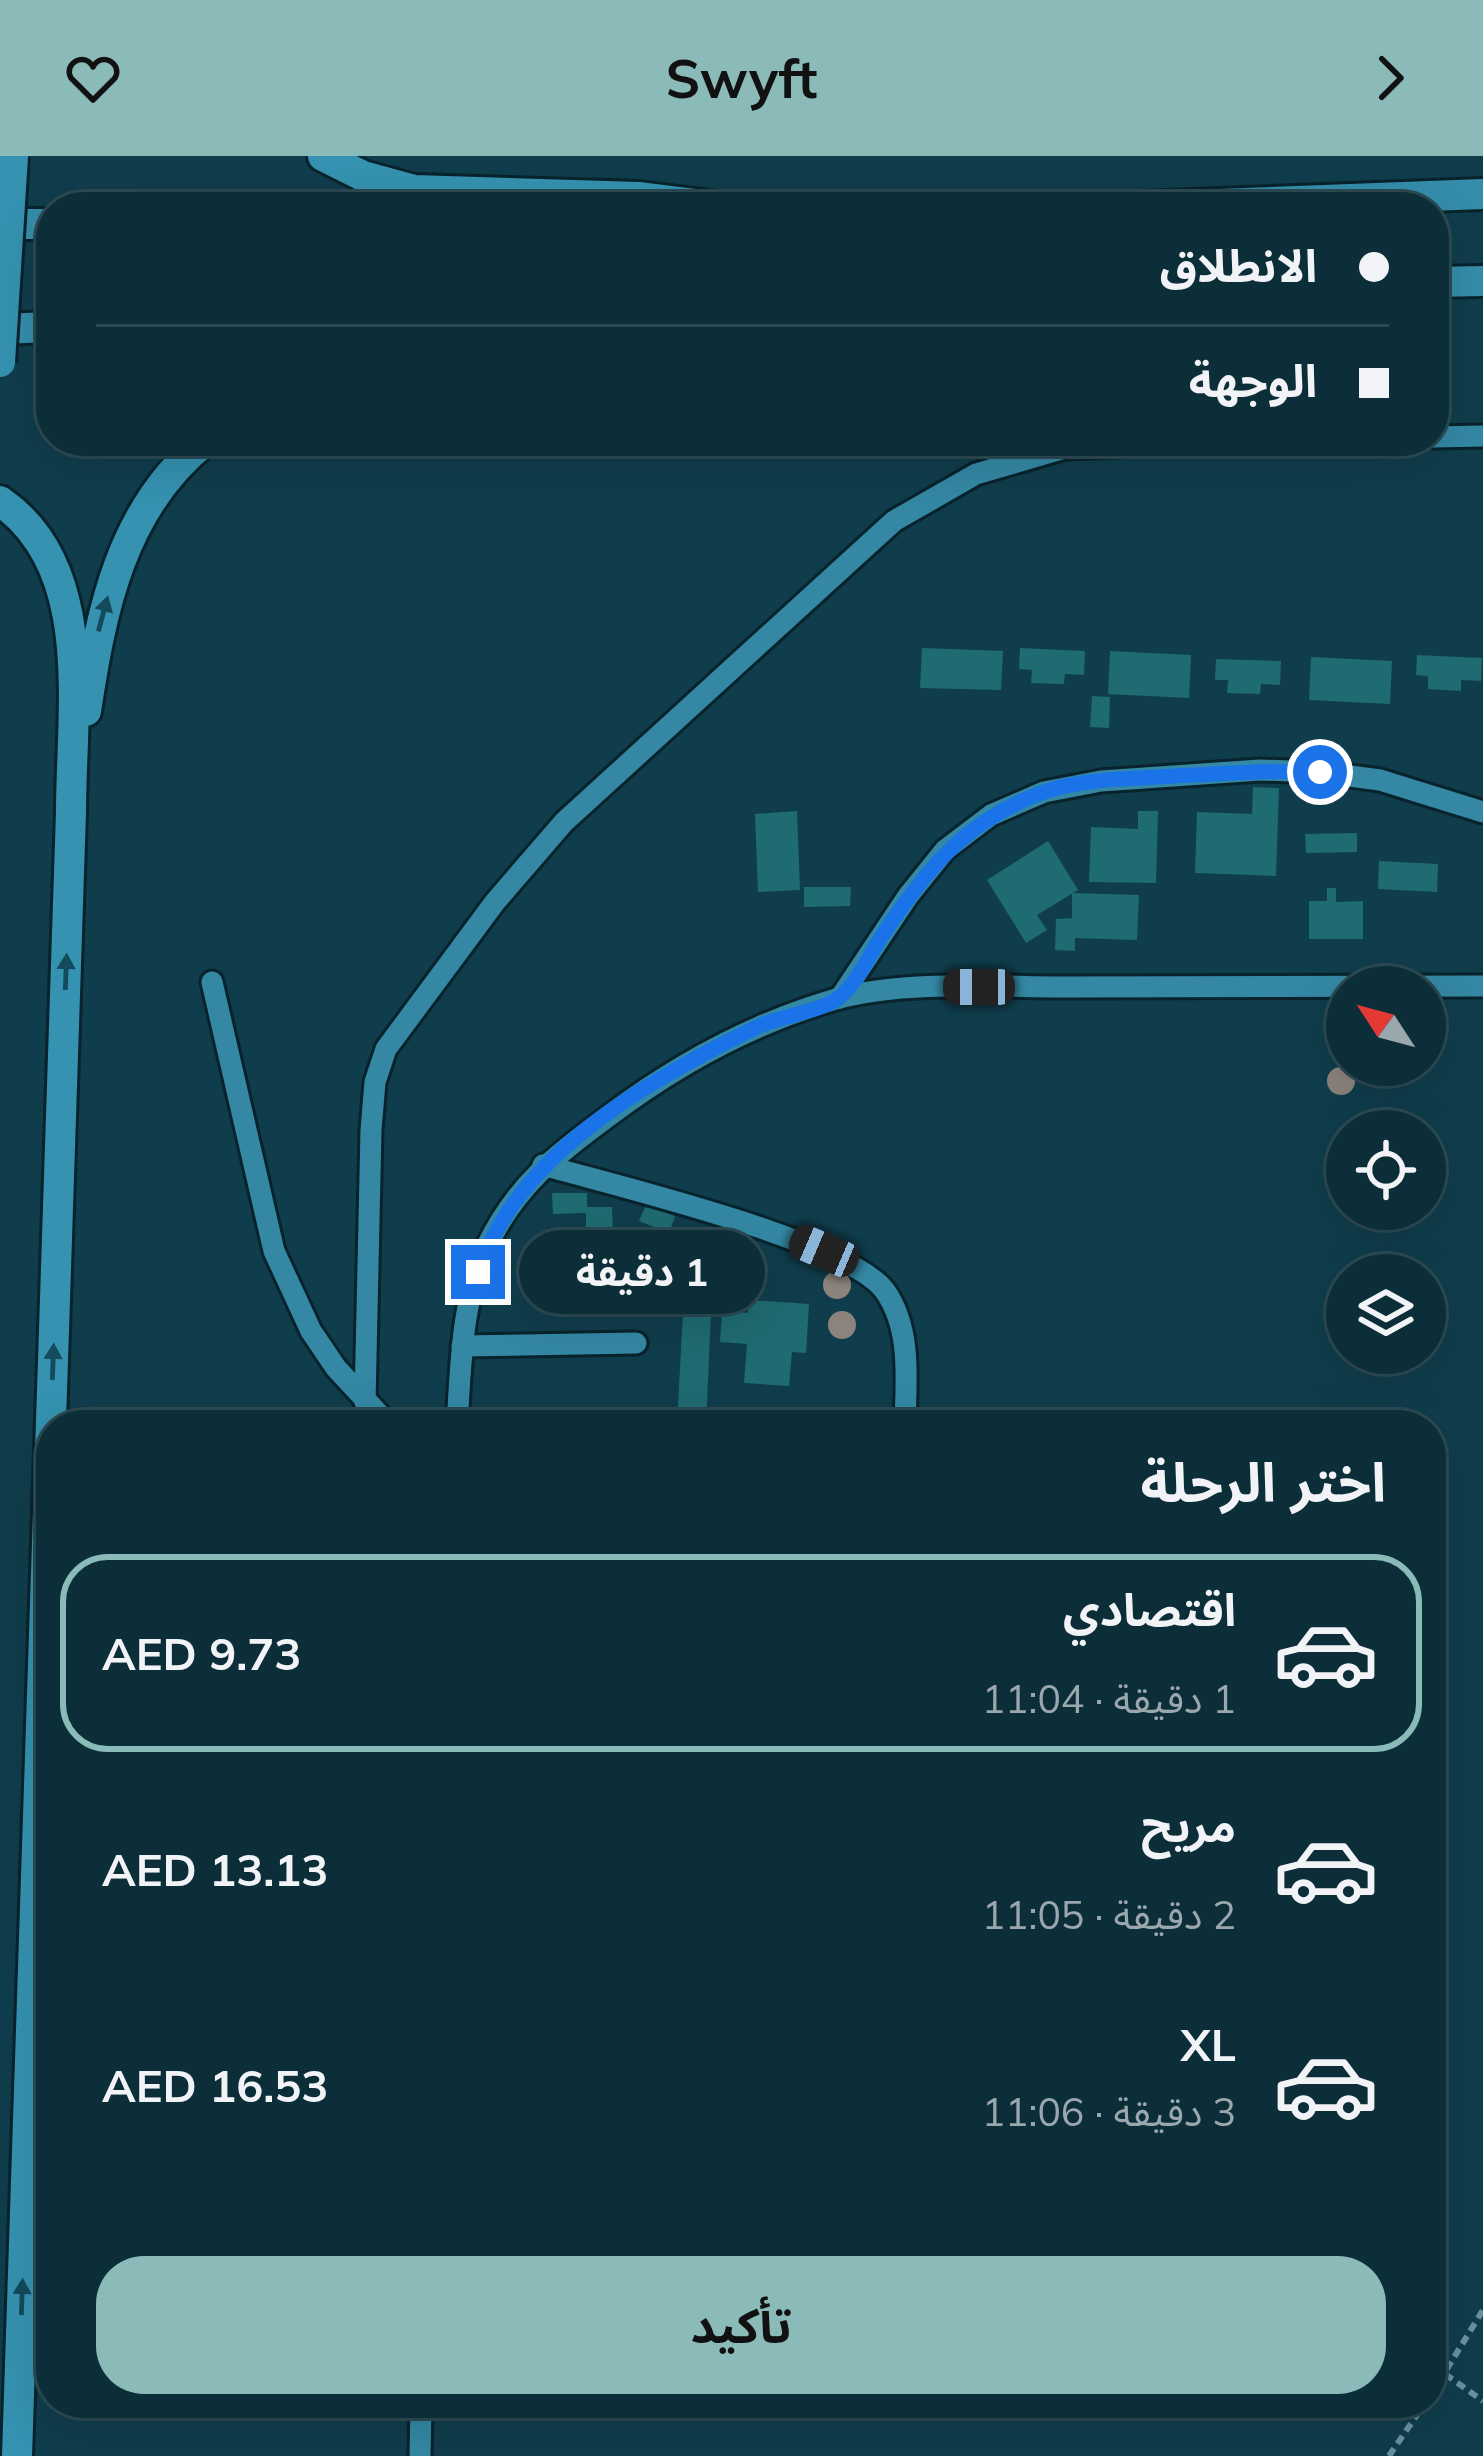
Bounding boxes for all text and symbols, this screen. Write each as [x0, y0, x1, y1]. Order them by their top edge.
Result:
text: Swyft [666, 44, 818, 112]
icon: heart [60, 45, 126, 111]
icon: forward [1357, 45, 1423, 111]
text: الانطلاق [1160, 237, 1317, 293]
text: الوجهة [1189, 352, 1317, 408]
one-way arrow [94, 595, 113, 632]
route start [1293, 745, 1347, 799]
one-way arrow [57, 952, 76, 990]
north arrow [1326, 966, 1446, 1086]
map controls [1326, 966, 1446, 1374]
car [943, 969, 1015, 1005]
button: locate [1326, 1110, 1446, 1230]
car [784, 1220, 864, 1282]
callout: 1 دقيقة [520, 1230, 766, 1314]
route end [451, 1245, 505, 1299]
text: 1 دقيقة [576, 1247, 708, 1296]
button: layers [1326, 1254, 1446, 1374]
one-way arrow [44, 1342, 63, 1380]
text: اختر الرحلة [1141, 1448, 1386, 1516]
text: اقتصادي [1063, 1581, 1236, 1637]
icon: car [1272, 1599, 1380, 1707]
text: AED 9.73 [102, 1625, 301, 1681]
text: 1 دقيقة · 11:04 [982, 1674, 1236, 1723]
text: مريح [1141, 1797, 1236, 1853]
icon: car [1272, 1815, 1380, 1923]
text: AED 13.13 [102, 1841, 328, 1897]
text: 2 دقيقة · 11:05 [982, 1890, 1236, 1939]
text: XL [1181, 2016, 1236, 2072]
icon: car [1272, 2031, 1380, 2139]
text: AED 16.53 [102, 2057, 328, 2113]
text: 3 دقيقة · 11:06 [982, 2087, 1236, 2136]
button: تأكيد [96, 2256, 1386, 2394]
one-way arrow [13, 2277, 32, 2315]

